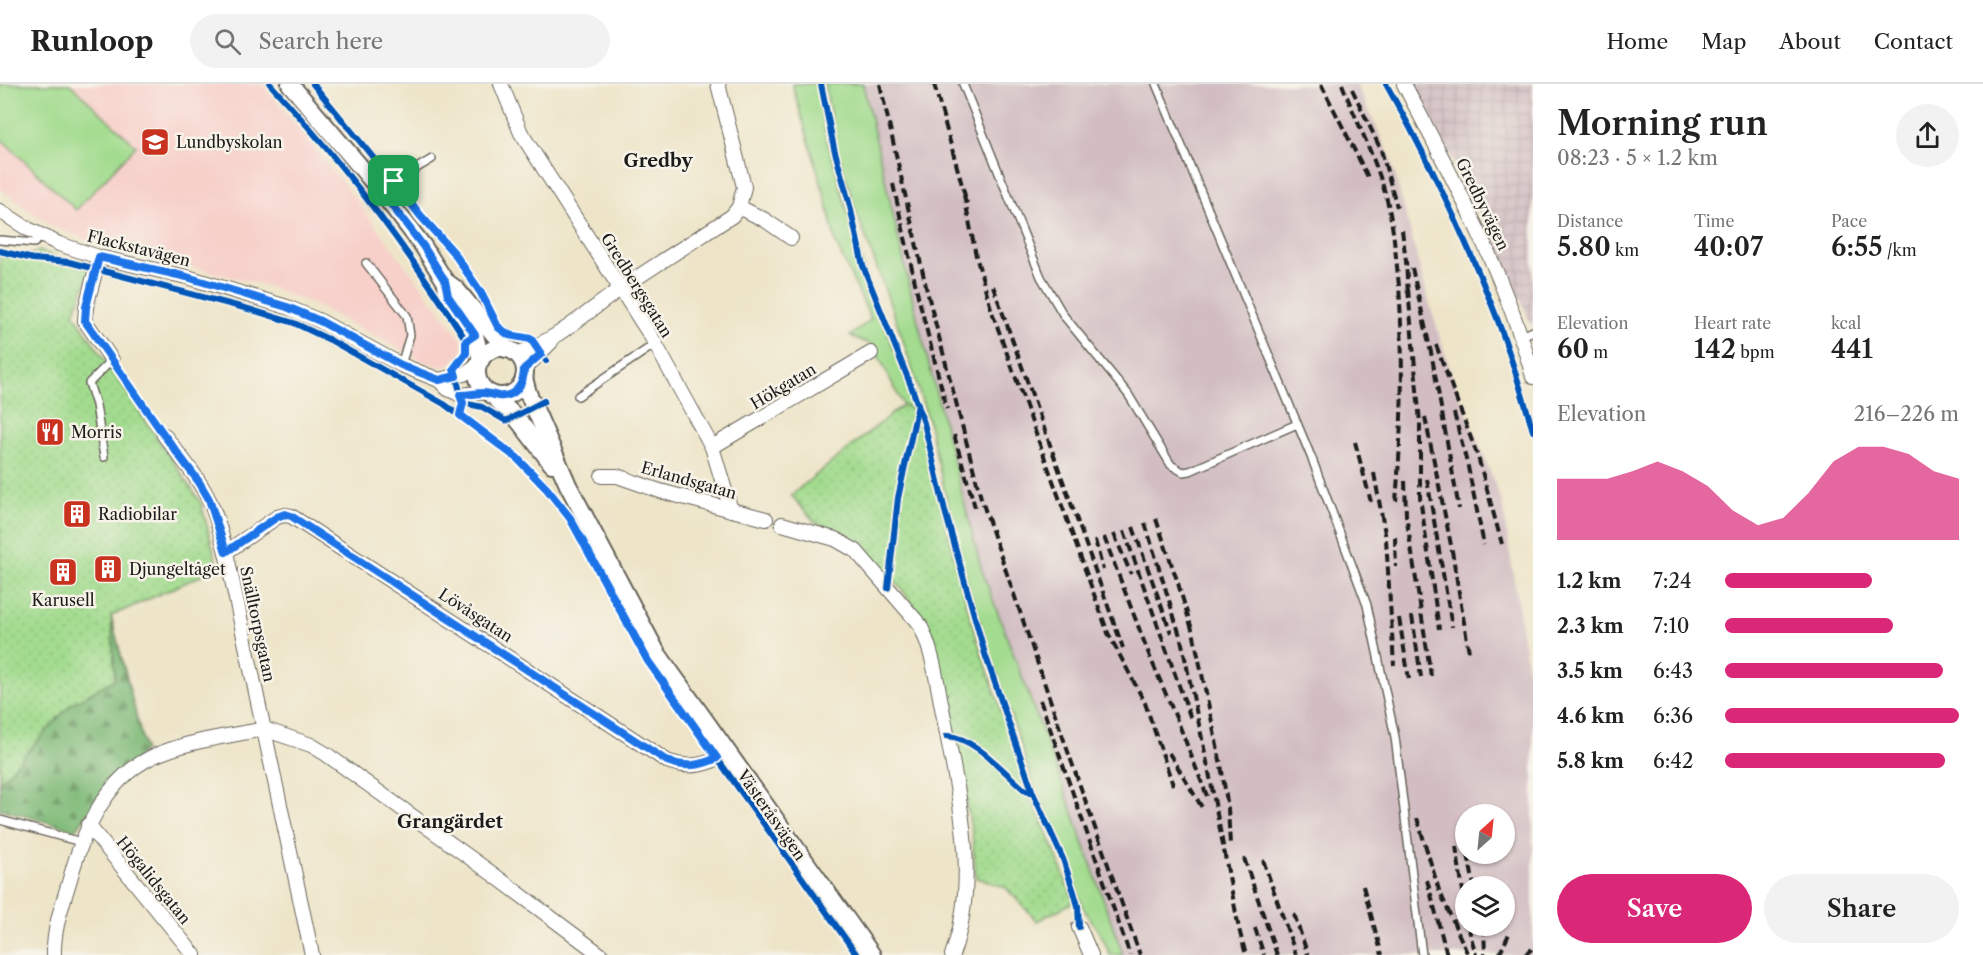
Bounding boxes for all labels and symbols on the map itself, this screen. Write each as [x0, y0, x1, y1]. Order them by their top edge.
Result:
school or university icon: Lundbyskolan [139, 126, 171, 158]
place label: Lundbyskolan [176, 132, 283, 152]
district label: Gredby [623, 150, 693, 172]
pin [368, 155, 419, 206]
street label: Gredbyvägen [1452, 155, 1514, 253]
street label: Flackstavägen [85, 226, 193, 270]
street label: Gredbergsgatan [597, 229, 677, 341]
street label: Hökgatan [746, 359, 820, 413]
restaurant icon: Morris [34, 416, 66, 448]
place label: Morris [71, 422, 122, 442]
street label: Erlandsgatan [639, 457, 739, 503]
building icon: Radiobilar [61, 498, 93, 530]
place label: Radiobilar [98, 504, 177, 524]
building icon: Djungeltåget [92, 553, 124, 585]
building icon: Karusell [47, 556, 79, 588]
place label: Djungeltåget [129, 559, 226, 579]
street label: Snälltorpsgatan [236, 564, 280, 684]
street label: Lövåsgatan [435, 584, 517, 646]
place label: Karusell [32, 590, 95, 610]
street label: Västeråsvägen [733, 765, 811, 864]
north arrow [1455, 804, 1515, 864]
district label: Grangärdet [397, 811, 504, 833]
street label: Högalidsgatan [112, 832, 196, 928]

